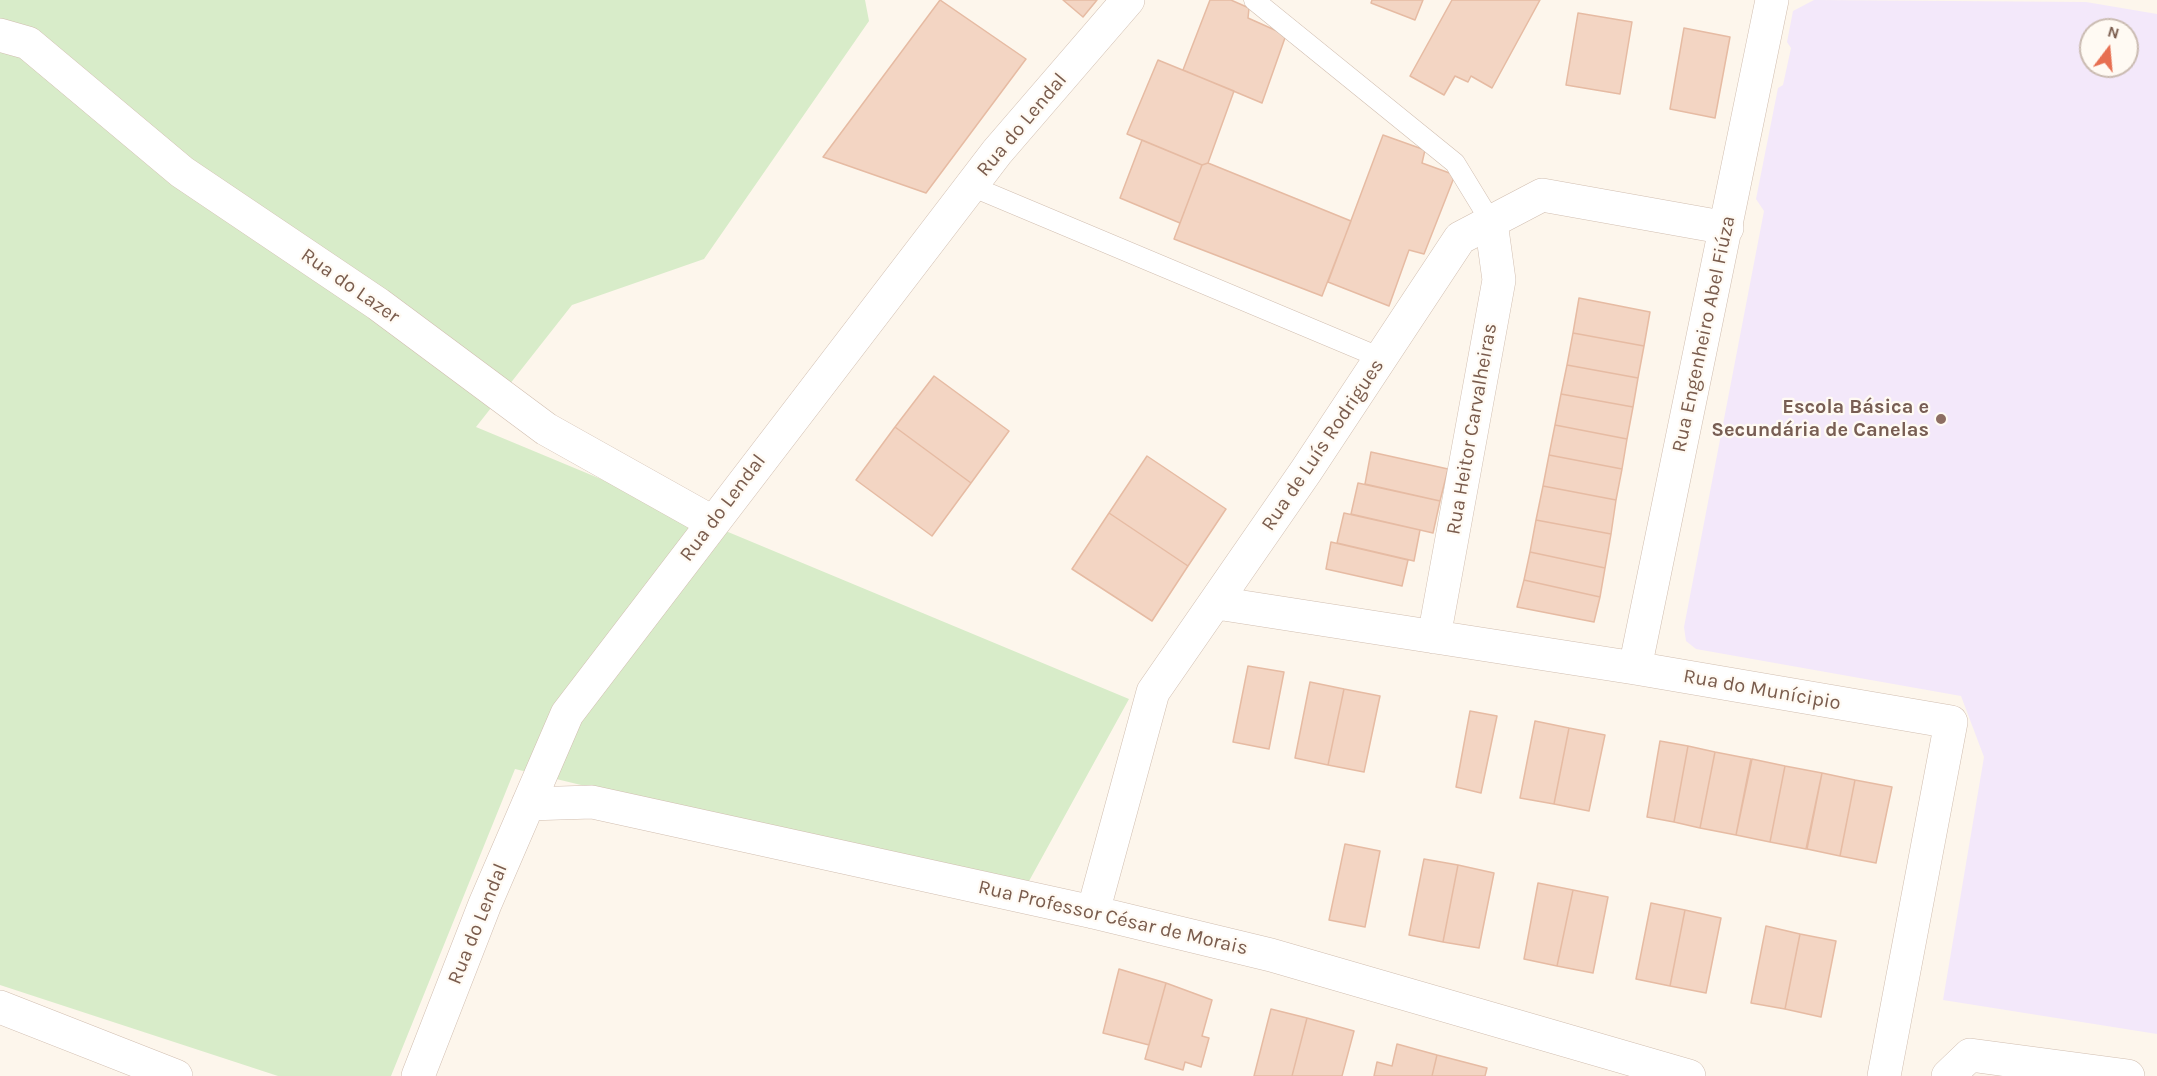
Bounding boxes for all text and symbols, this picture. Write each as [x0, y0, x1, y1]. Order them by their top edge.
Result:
north arrow [2079, 18, 2139, 78]
text: N [2105, 21, 2122, 43]
street label: Rua do Lendal [972, 68, 1072, 182]
street label: Rua Engenheiro Abel Fiúza [1667, 214, 1741, 454]
street label: Rua do Lazer [296, 243, 404, 329]
street label: Rua Heitor Carvalheiras [1442, 321, 1502, 537]
street label: Rua de Luís Rodrigues [1257, 355, 1389, 535]
place label: Escola Básica e Secundária de Canelas [1711, 395, 1929, 442]
marker: Escola Básica e Secundária de Canelas [1934, 412, 1948, 426]
street label: Rua do Lendal [675, 450, 771, 566]
street label: Rua do Munícipio [1681, 664, 1843, 716]
street label: Rua do Lendal [443, 860, 513, 988]
street label: Rua Professor César de Morais [976, 875, 1250, 961]

